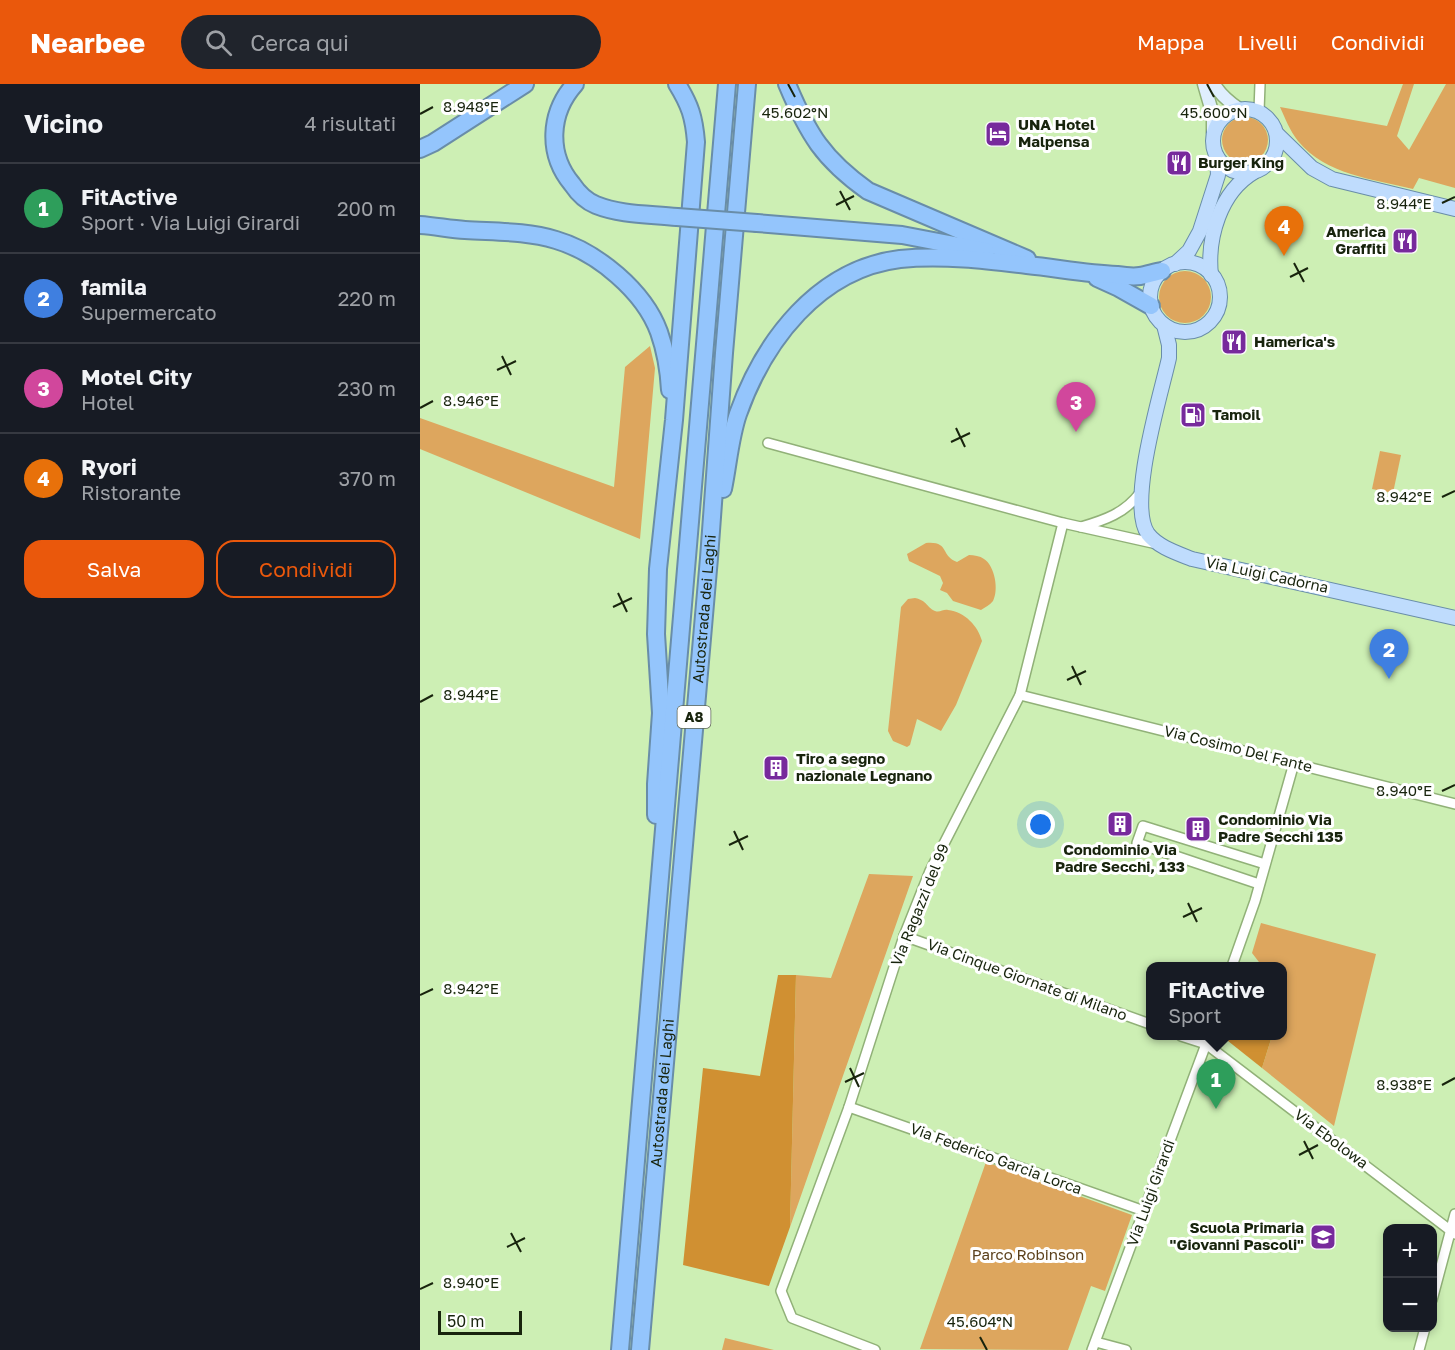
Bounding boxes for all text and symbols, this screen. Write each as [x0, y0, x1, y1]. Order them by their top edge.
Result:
search box [181, 15, 601, 69]
text: Nearbee [30, 26, 145, 59]
icon: search [202, 26, 235, 59]
text: Cerca qui [250, 29, 349, 56]
text: Mappa [1137, 29, 1205, 55]
text: Livelli [1238, 29, 1298, 55]
text: Condividi [1331, 29, 1425, 55]
text: 8.948°E [443, 97, 499, 115]
text: 45.602°N [762, 103, 828, 121]
text: 45.600°N [1180, 103, 1248, 121]
text: Vicino [24, 108, 103, 139]
text: 4 risultati [304, 111, 396, 135]
place label: UNA Hotel Malpensa [1018, 115, 1095, 150]
hotel icon: UNA Hotel Malpensa [983, 119, 1013, 149]
restaurant icon: Burger King [1164, 148, 1194, 178]
place label: Burger King [1198, 153, 1284, 171]
text: FitActive [81, 183, 178, 210]
text: 8.944°E [1376, 194, 1432, 212]
text: 1 [38, 196, 49, 220]
text: 200 m [337, 196, 396, 220]
pin: 4 [1264, 206, 1304, 256]
text: Sport · Via Luigi Girardi [81, 210, 300, 234]
place label: America Graffiti [1326, 222, 1386, 257]
restaurant icon: America Graffiti [1390, 226, 1420, 256]
text: famila [81, 273, 147, 300]
text: 2 [37, 286, 50, 310]
text: 220 m [338, 286, 396, 310]
text: Supermercato [81, 300, 217, 324]
restaurant icon: Hamerica's [1219, 327, 1249, 357]
place label: Hamerica's [1254, 332, 1335, 350]
text: Motel City [81, 363, 192, 390]
text: 3 [37, 376, 50, 400]
text: 230 m [338, 376, 396, 400]
pin: 3 [1056, 382, 1096, 432]
text: Hotel [81, 390, 134, 414]
text: 8.946°E [443, 391, 499, 409]
fuel station icon: Tamoil [1178, 400, 1208, 430]
place label: Tamoil [1212, 405, 1261, 423]
text: Ryori [81, 453, 137, 480]
text: 4 [37, 466, 50, 490]
text: 370 m [339, 466, 396, 490]
text: Ristorante [81, 480, 181, 504]
text: 8.942°E [1376, 487, 1432, 505]
street label: Autostrada dei Laghi [688, 534, 719, 684]
button: Salva [24, 540, 204, 598]
button: Condividi [216, 540, 396, 598]
street label: Via Luigi Cadorna [1204, 552, 1330, 596]
pin: 2 [1370, 630, 1408, 679]
text: 8.944°E [443, 685, 499, 703]
road number: A8 [678, 706, 710, 728]
street label: Via Cosimo Del Fante [1162, 721, 1315, 775]
place label: Tiro a segno nazionale Legnano [796, 749, 932, 784]
building icon: Tiro a segno nazionale Legnano [761, 753, 791, 783]
text: 8.940°E [1376, 781, 1432, 799]
building icon: Condominio Via Padre Secchi, 133 [1105, 809, 1135, 839]
your location [1026, 810, 1055, 839]
place label: Condominio Via Padre Secchi 135 [1218, 810, 1343, 845]
building icon: Condominio Via Padre Secchi 135 [1183, 814, 1213, 844]
place label: Condominio Via Padre Secchi, 133 [1055, 840, 1185, 875]
street label: Via Ragazzi del 99 [886, 841, 952, 968]
street label: Via Cinque Giornate di Milano [925, 934, 1130, 1024]
popup [1146, 962, 1287, 1040]
text: FitActive [1168, 976, 1265, 1003]
text: 8.942°E [443, 979, 499, 997]
text: Sport [1168, 1003, 1222, 1027]
street label: Autostrada dei Laghi [646, 1018, 677, 1168]
pin: 1 [1196, 1060, 1236, 1109]
text: 8.938°E [1376, 1075, 1432, 1093]
street label: Via Ebolowa [1291, 1105, 1372, 1172]
street label: Via Federico Garcia Lorca [908, 1119, 1085, 1198]
street label: Via Luigi Girardi [1122, 1137, 1178, 1249]
place label: Scuola Primaria "Giovanni Pascoli" [1169, 1218, 1304, 1253]
school or university icon: Scuola Primaria "Giovanni Pascoli" [1308, 1222, 1338, 1252]
map controls [1383, 1224, 1437, 1332]
button: + [1383, 1224, 1437, 1278]
park label: Parco Robinson [972, 1245, 1084, 1263]
text: 8.940°E [443, 1273, 499, 1291]
button: − [1383, 1278, 1437, 1332]
scale bar [438, 1308, 522, 1336]
text: 50 m [447, 1311, 484, 1331]
text: 45.604°N [947, 1312, 1013, 1330]

